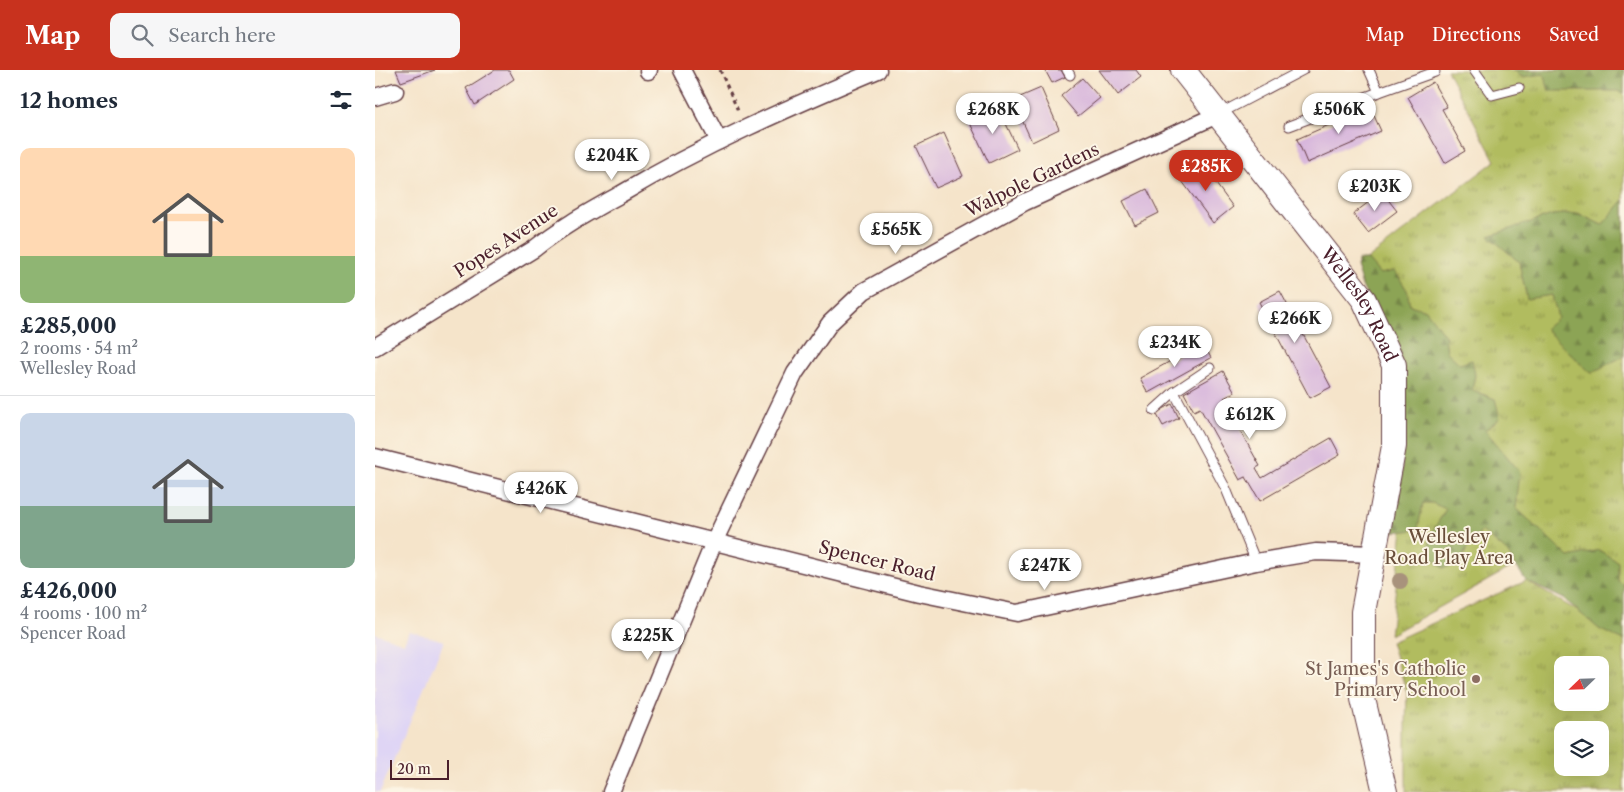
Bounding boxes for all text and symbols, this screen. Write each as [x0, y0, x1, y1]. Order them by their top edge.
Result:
search box [110, 13, 460, 58]
text: Map [25, 21, 80, 50]
icon: search [128, 21, 156, 49]
text: Search here [168, 24, 276, 47]
text: Map [1365, 24, 1404, 46]
text: Directions [1432, 24, 1521, 46]
text: Saved [1549, 24, 1599, 46]
icon: filters [327, 86, 355, 114]
text: 12 homes [20, 88, 118, 113]
pin: £268K [958, 92, 1028, 135]
pin: £506K [1304, 92, 1374, 135]
text: £268K [967, 99, 1019, 119]
text: £506K [1313, 99, 1365, 119]
pin: £204K [577, 138, 647, 181]
street label: Walpole Gardens [960, 138, 1103, 223]
text: £204K [586, 145, 638, 165]
pin: £285K [1171, 150, 1241, 192]
text: £285K [1180, 156, 1232, 176]
pin: £203K [1340, 170, 1410, 212]
text: £203K [1349, 176, 1401, 196]
icon: home [143, 180, 233, 270]
street label: Popes Avenue [450, 199, 562, 283]
pin: £565K [861, 212, 931, 255]
text: £565K [871, 219, 921, 239]
street label: Wellesley Road [1315, 242, 1402, 365]
pin: £266K [1260, 302, 1330, 344]
text: £266K [1269, 308, 1321, 328]
text: £285,000 [20, 313, 117, 338]
pin: £234K [1140, 326, 1210, 368]
text: £234K [1149, 332, 1201, 352]
text: 2 rooms · 54 m² [20, 338, 138, 358]
text: Wellesley Road [20, 358, 136, 378]
pin: £612K [1215, 398, 1285, 440]
text: £612K [1225, 404, 1275, 424]
icon: home [143, 446, 233, 536]
pin: £426K [506, 472, 576, 514]
text: £426K [515, 478, 567, 498]
park label: Wellesley Road Play Area [1384, 526, 1514, 569]
street label: Spencer Road [816, 536, 938, 586]
pin: £247K [1010, 548, 1080, 591]
text: £247K [1020, 555, 1070, 575]
text: £426,000 [20, 578, 117, 603]
text: 4 rooms · 100 m² [20, 603, 147, 623]
pin: £225K [613, 618, 683, 661]
text: Spencer Road [20, 623, 126, 643]
text: £225K [622, 625, 674, 645]
north arrow [1554, 656, 1609, 711]
map controls [1554, 656, 1609, 776]
place label: St James's Catholic Primary School [1305, 658, 1466, 701]
marker: St James's Catholic Primary School [1470, 673, 1482, 685]
button: layers [1554, 721, 1609, 776]
scale bar [390, 757, 449, 780]
text: 20 m [397, 760, 431, 778]

